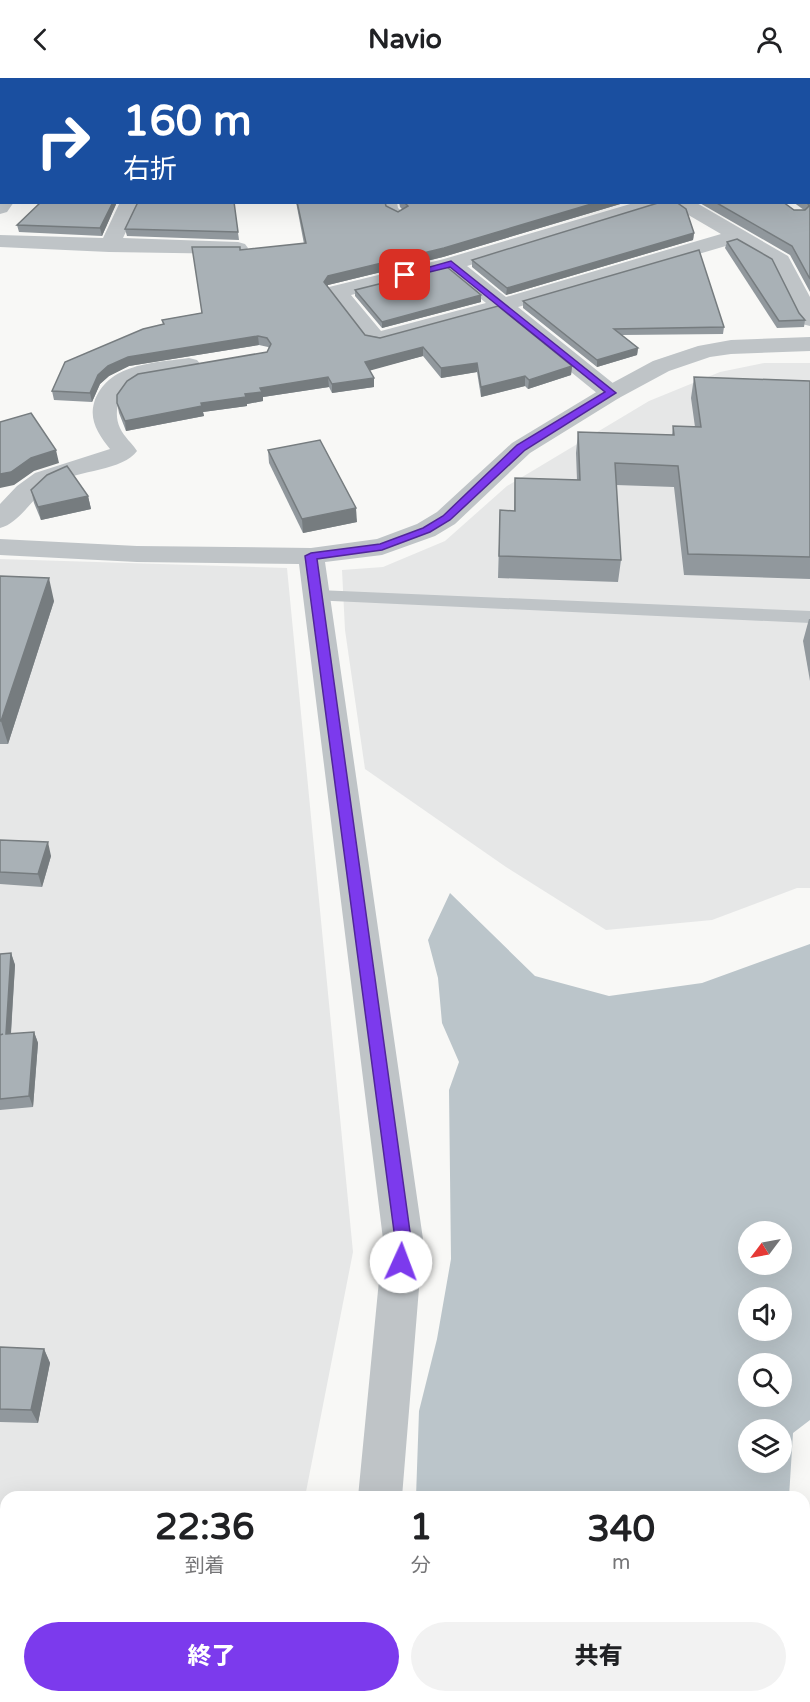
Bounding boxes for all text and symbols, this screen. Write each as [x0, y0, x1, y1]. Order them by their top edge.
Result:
icon: back [24, 23, 57, 56]
text: Navio [368, 23, 442, 56]
icon: person [753, 23, 786, 56]
text: 160 m [123, 96, 252, 147]
icon: right [24, 102, 102, 180]
text: 右折 [123, 153, 177, 186]
pin [379, 249, 430, 300]
icon: arrive [388, 258, 421, 291]
north arrow [738, 1221, 792, 1275]
map controls [738, 1221, 792, 1473]
position arrow [369, 1230, 433, 1294]
button: sound [738, 1287, 792, 1341]
button: search [738, 1353, 792, 1407]
button: layers [738, 1419, 792, 1473]
text: 22:36 [155, 1506, 255, 1549]
text: 1 [410, 1506, 432, 1549]
text: 340 [587, 1508, 655, 1551]
text: m [612, 1551, 630, 1575]
text: 到着 [185, 1554, 225, 1578]
text: 分 [411, 1554, 431, 1578]
button: 終了 [24, 1622, 399, 1691]
button: 共有 [411, 1622, 786, 1691]

